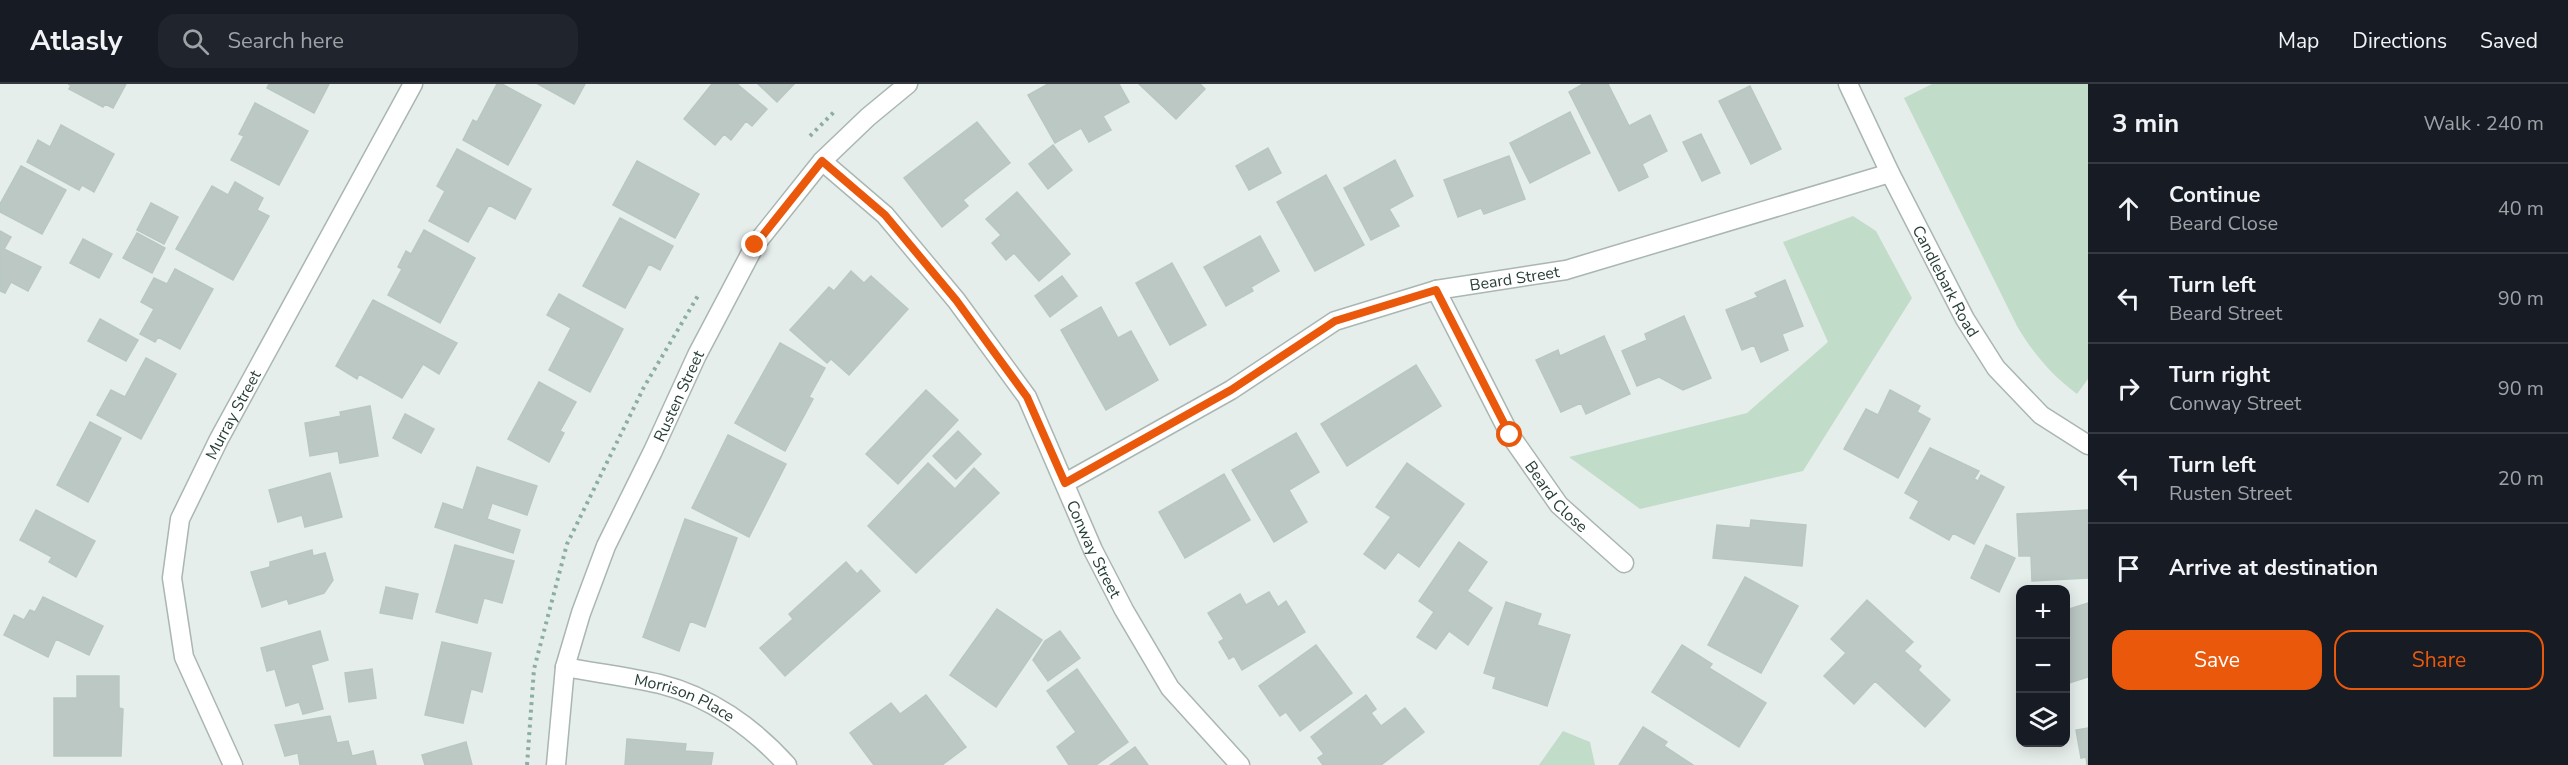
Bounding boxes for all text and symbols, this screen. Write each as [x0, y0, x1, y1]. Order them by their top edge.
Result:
search box [158, 14, 578, 68]
text: Atlasly [30, 22, 122, 60]
icon: search [179, 25, 212, 58]
text: Search here [227, 26, 344, 56]
text: Map [2278, 27, 2319, 55]
text: Directions [2352, 27, 2447, 55]
text: Saved [2480, 27, 2538, 55]
text: 3 min [2112, 106, 2179, 141]
text: Walk · 240 m [2424, 110, 2544, 137]
text: Continue [2169, 180, 2260, 210]
icon: ahead [2112, 192, 2145, 225]
text: 40 m [2498, 195, 2544, 222]
text: Beard Close [2169, 210, 2278, 237]
street label: Candlebark Road [1907, 222, 1984, 342]
route end [741, 231, 767, 257]
street label: Beard Street [1468, 261, 1561, 297]
text: Turn left [2169, 270, 2256, 300]
icon: left [2112, 282, 2145, 315]
text: 90 m [2498, 285, 2544, 312]
text: Beard Street [2169, 300, 2282, 327]
street label: Rusten Street [649, 346, 710, 445]
text: Turn right [2169, 360, 2270, 390]
street label: Murray Street [201, 366, 267, 463]
icon: right [2112, 372, 2145, 405]
text: 90 m [2498, 375, 2544, 402]
text: Conway Street [2169, 390, 2301, 417]
route start [1496, 421, 1522, 447]
text: Turn left [2169, 450, 2256, 480]
street label: Beard Close [1519, 457, 1592, 538]
icon: left [2112, 462, 2145, 495]
text: 20 m [2498, 465, 2544, 492]
text: Rusten Street [2169, 480, 2292, 507]
street label: Conway Street [1061, 497, 1126, 602]
icon: arrive [2112, 552, 2145, 585]
text: Arrive at destination [2169, 553, 2378, 583]
map controls [2016, 585, 2070, 747]
button: + [2016, 585, 2070, 639]
button: Save [2112, 630, 2322, 690]
button: Share [2334, 630, 2544, 690]
button: − [2016, 639, 2070, 693]
street label: Morrison Place [632, 669, 739, 728]
button: layers [2016, 693, 2070, 747]

